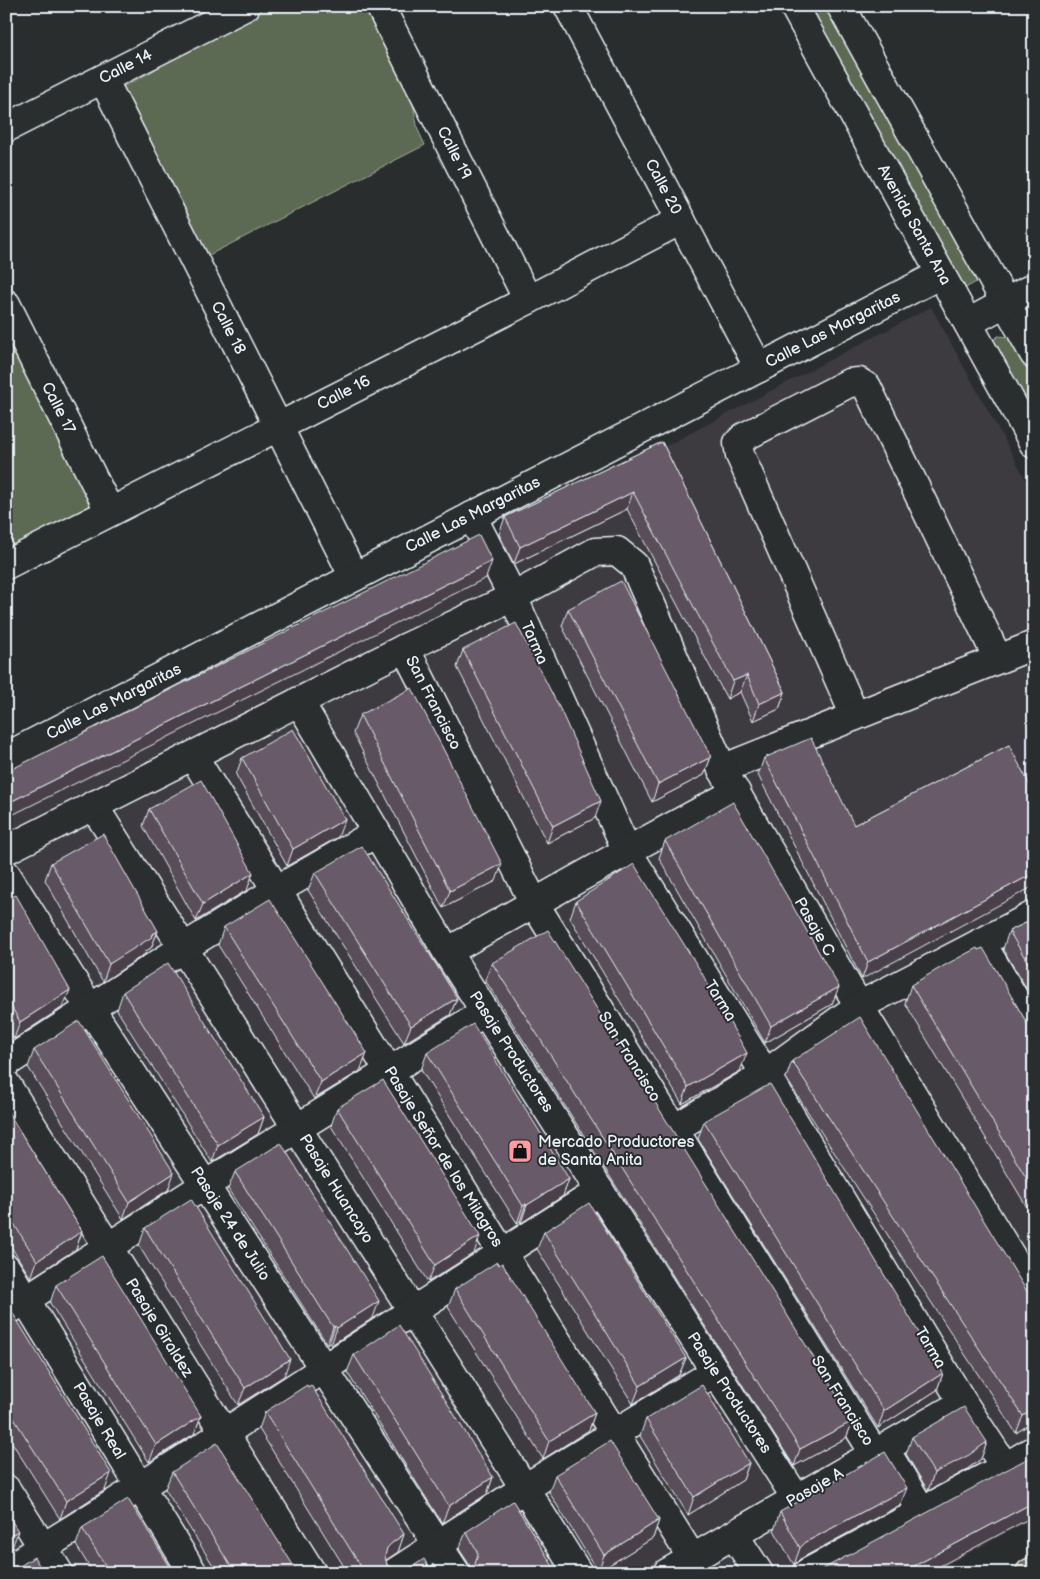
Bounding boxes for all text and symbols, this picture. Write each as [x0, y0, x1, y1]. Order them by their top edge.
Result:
street label: Calle 14 [96, 45, 156, 88]
street label: Calle 19 [433, 123, 475, 183]
street label: Calle 20 [640, 156, 686, 218]
street label: Avenida Santa Ana [873, 161, 955, 289]
street label: Calle Las Margaritas [762, 288, 904, 372]
street label: Calle 18 [207, 298, 249, 358]
street label: Calle 16 [314, 371, 374, 414]
street label: Calle 17 [37, 379, 79, 437]
street label: Calle Las Margaritas [402, 473, 544, 557]
street label: Tarma [516, 619, 552, 667]
street label: San Francisco [401, 653, 465, 753]
street label: Calle Las Margaritas [43, 660, 185, 744]
street label: Pasaje C [790, 894, 838, 960]
street label: Tarma [700, 977, 740, 1025]
street label: Pasaje Productores [465, 988, 557, 1116]
street label: San Francisco [594, 1008, 664, 1106]
street label: Pasaje Señor de los Milagros [379, 1063, 507, 1251]
street label: Pasaje Huancayo [295, 1131, 377, 1247]
place label: Mercado Productores de Santa Anita [538, 1133, 695, 1170]
shop icon: Mercado Productores de Santa Anita [507, 1138, 533, 1164]
street label: Pasaje 24 de Julio [186, 1163, 274, 1285]
street label: Pasaje Giraldez [121, 1275, 197, 1381]
street label: Tarma [910, 1324, 950, 1372]
street label: Pasaje Productores [683, 1329, 775, 1457]
street label: San Francisco [807, 1352, 877, 1450]
street label: Pasaje Real [69, 1379, 129, 1463]
street label: Pasaje A [783, 1464, 847, 1512]

